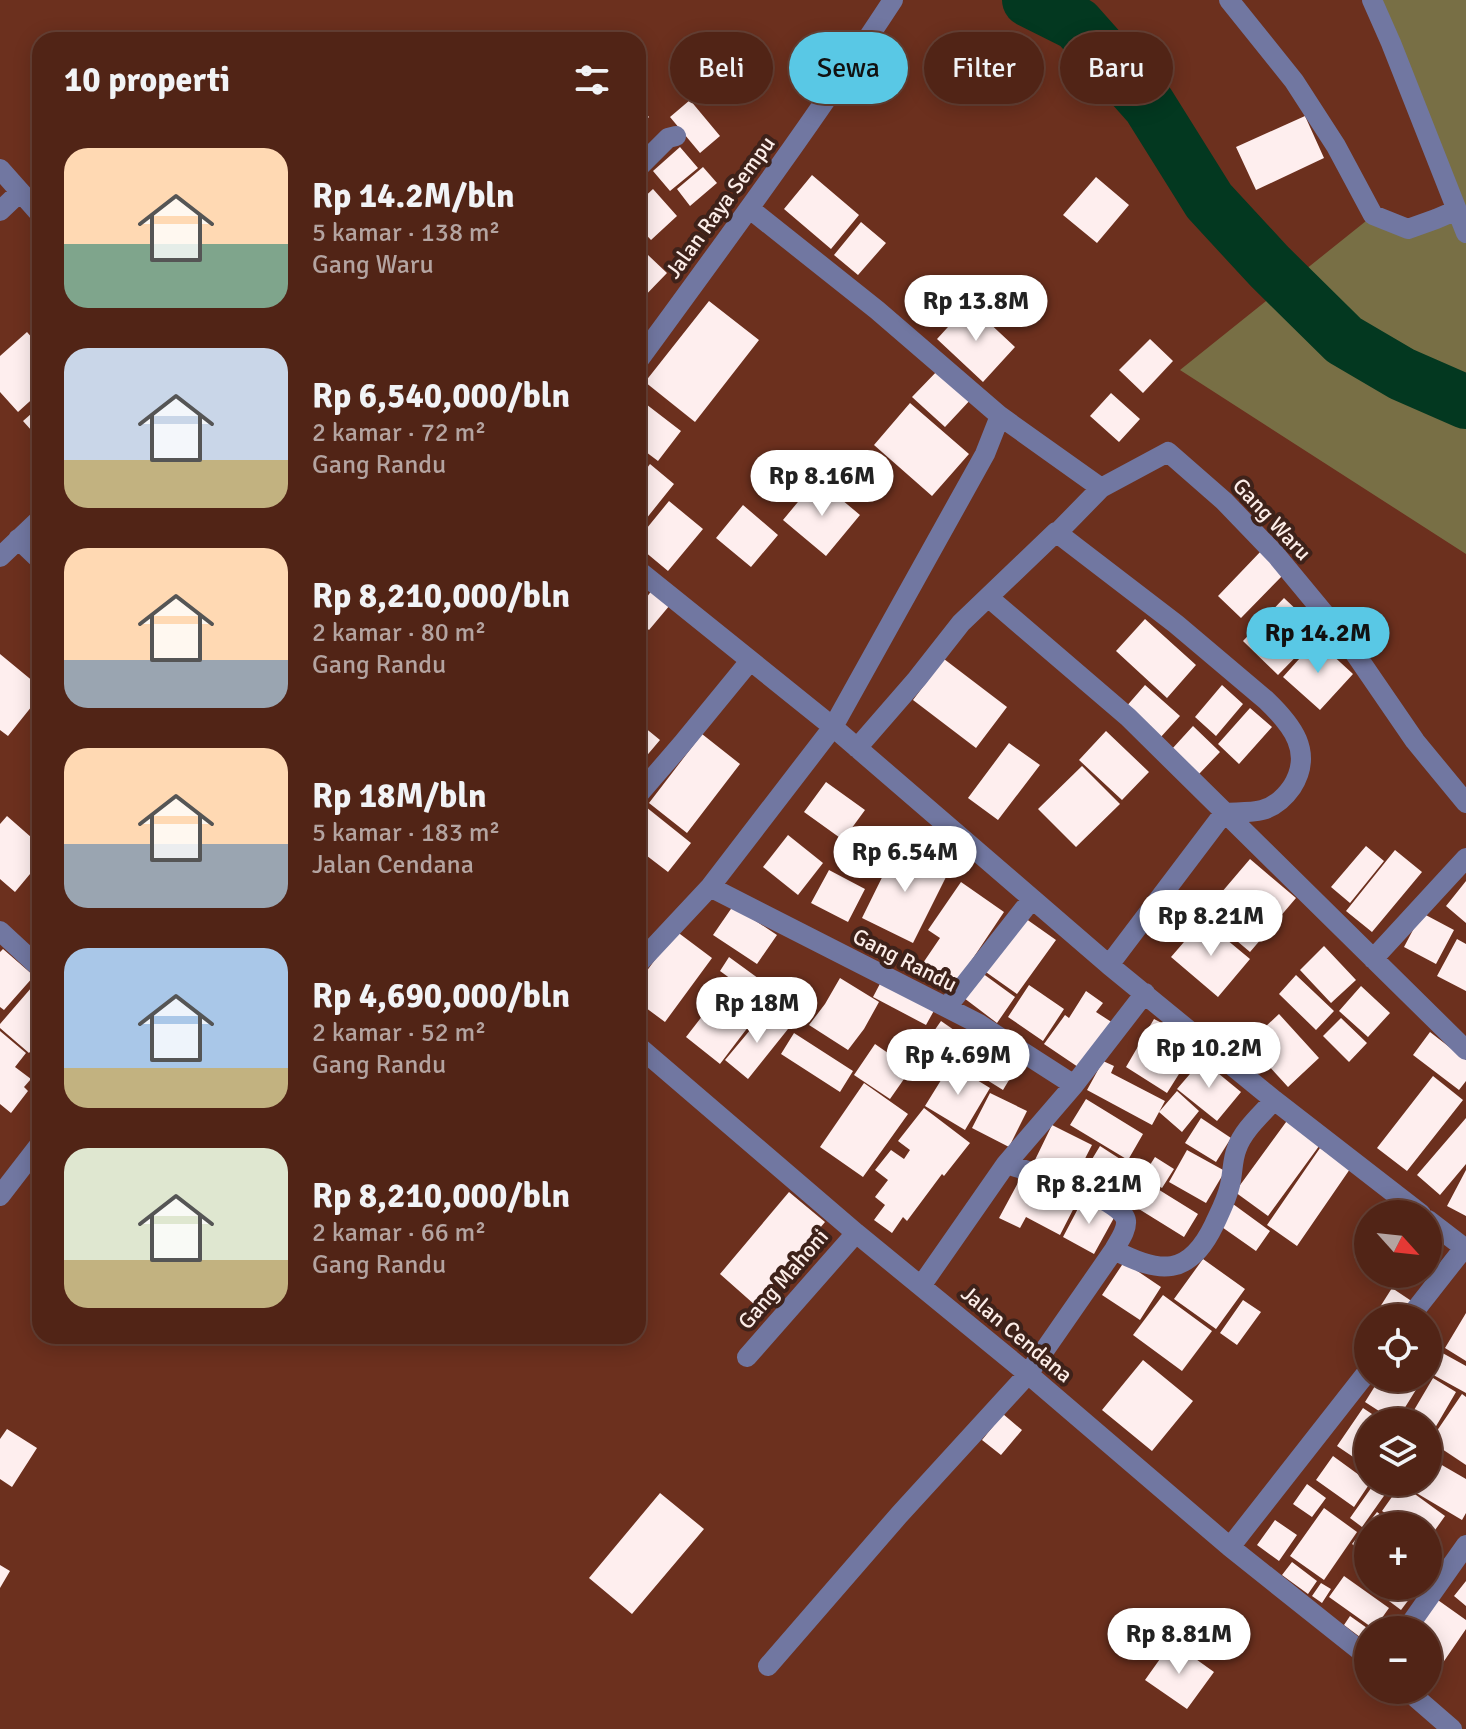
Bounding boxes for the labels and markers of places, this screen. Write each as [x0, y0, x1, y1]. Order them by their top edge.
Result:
pin: Rp 13.8M [893, 275, 1059, 343]
pin: Rp 8.16M [739, 450, 905, 518]
pin: Rp 14.2M [1235, 607, 1401, 675]
pin: Rp 6.54M [822, 826, 988, 894]
pin: Rp 8.21M [1128, 890, 1294, 958]
pin: Rp 18M [692, 977, 822, 1045]
pin: Rp 10.2M [1126, 1022, 1292, 1090]
pin: Rp 4.69M [875, 1029, 1041, 1097]
pin: Rp 8.21M [1006, 1158, 1172, 1226]
pin: Rp 8.81M [1096, 1608, 1262, 1676]

